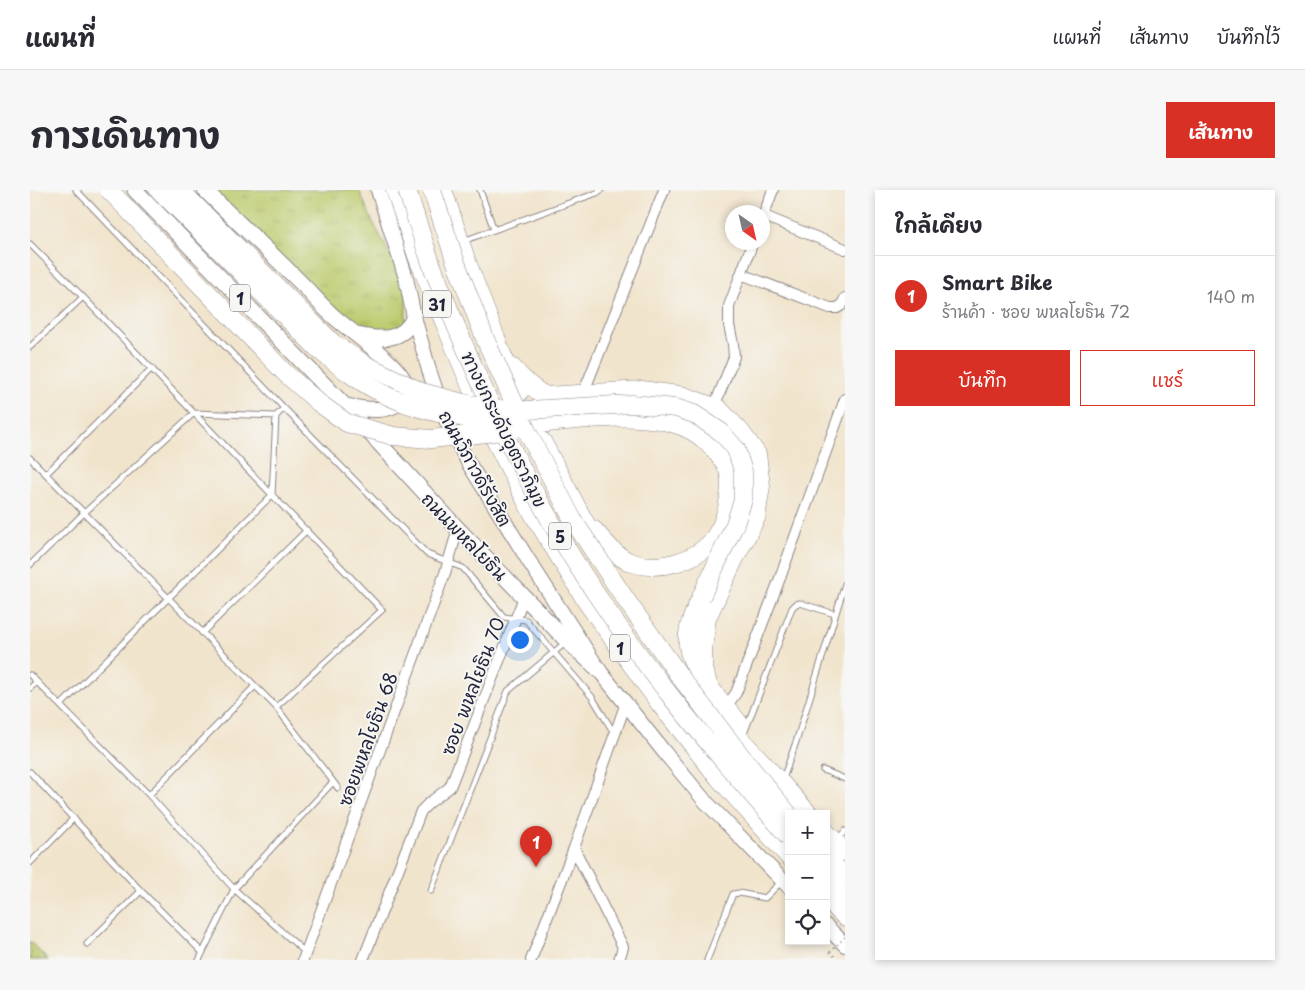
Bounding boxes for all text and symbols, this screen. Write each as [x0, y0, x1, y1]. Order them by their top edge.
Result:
text: แผนที่ [25, 19, 95, 55]
text: แผนที่ [1053, 23, 1101, 50]
text: เส้นทาง [1129, 23, 1189, 50]
text: บันทึกไว้ [1217, 23, 1280, 50]
button: เส้นทาง [1166, 102, 1275, 158]
text: การเดินทาง [30, 107, 220, 160]
north arrow [725, 205, 770, 250]
text: ใกล้เคียง [895, 208, 982, 240]
text: Smart Bike [942, 268, 1053, 296]
text: 1 [907, 284, 915, 308]
text: 140 m [1207, 284, 1255, 308]
road number: 1 [230, 285, 250, 312]
road number: 31 [423, 290, 451, 318]
text: ร้านค้า · ซอย พหลโยธิน 72 [942, 299, 1130, 323]
street label: ทางยกระดับอุตราภิมุข [454, 346, 555, 513]
button: บันทึก [895, 350, 1070, 406]
button: แชร์ [1080, 350, 1255, 406]
street label: ถนนวิภาวดีรังสิต [433, 405, 519, 531]
street label: ถนนพหลโยธิน [416, 486, 514, 586]
road number: 5 [549, 522, 571, 550]
street label: ซอย พหลโยธิน 70 [433, 613, 511, 759]
your location [507, 627, 533, 653]
road number: 1 [610, 634, 630, 662]
street label: ซอยพหลโยธิน 68 [330, 668, 404, 810]
map controls [785, 810, 830, 945]
button: + [785, 810, 830, 855]
pin: 1 [520, 826, 552, 867]
button: − [785, 855, 830, 900]
button: locate [785, 900, 830, 945]

